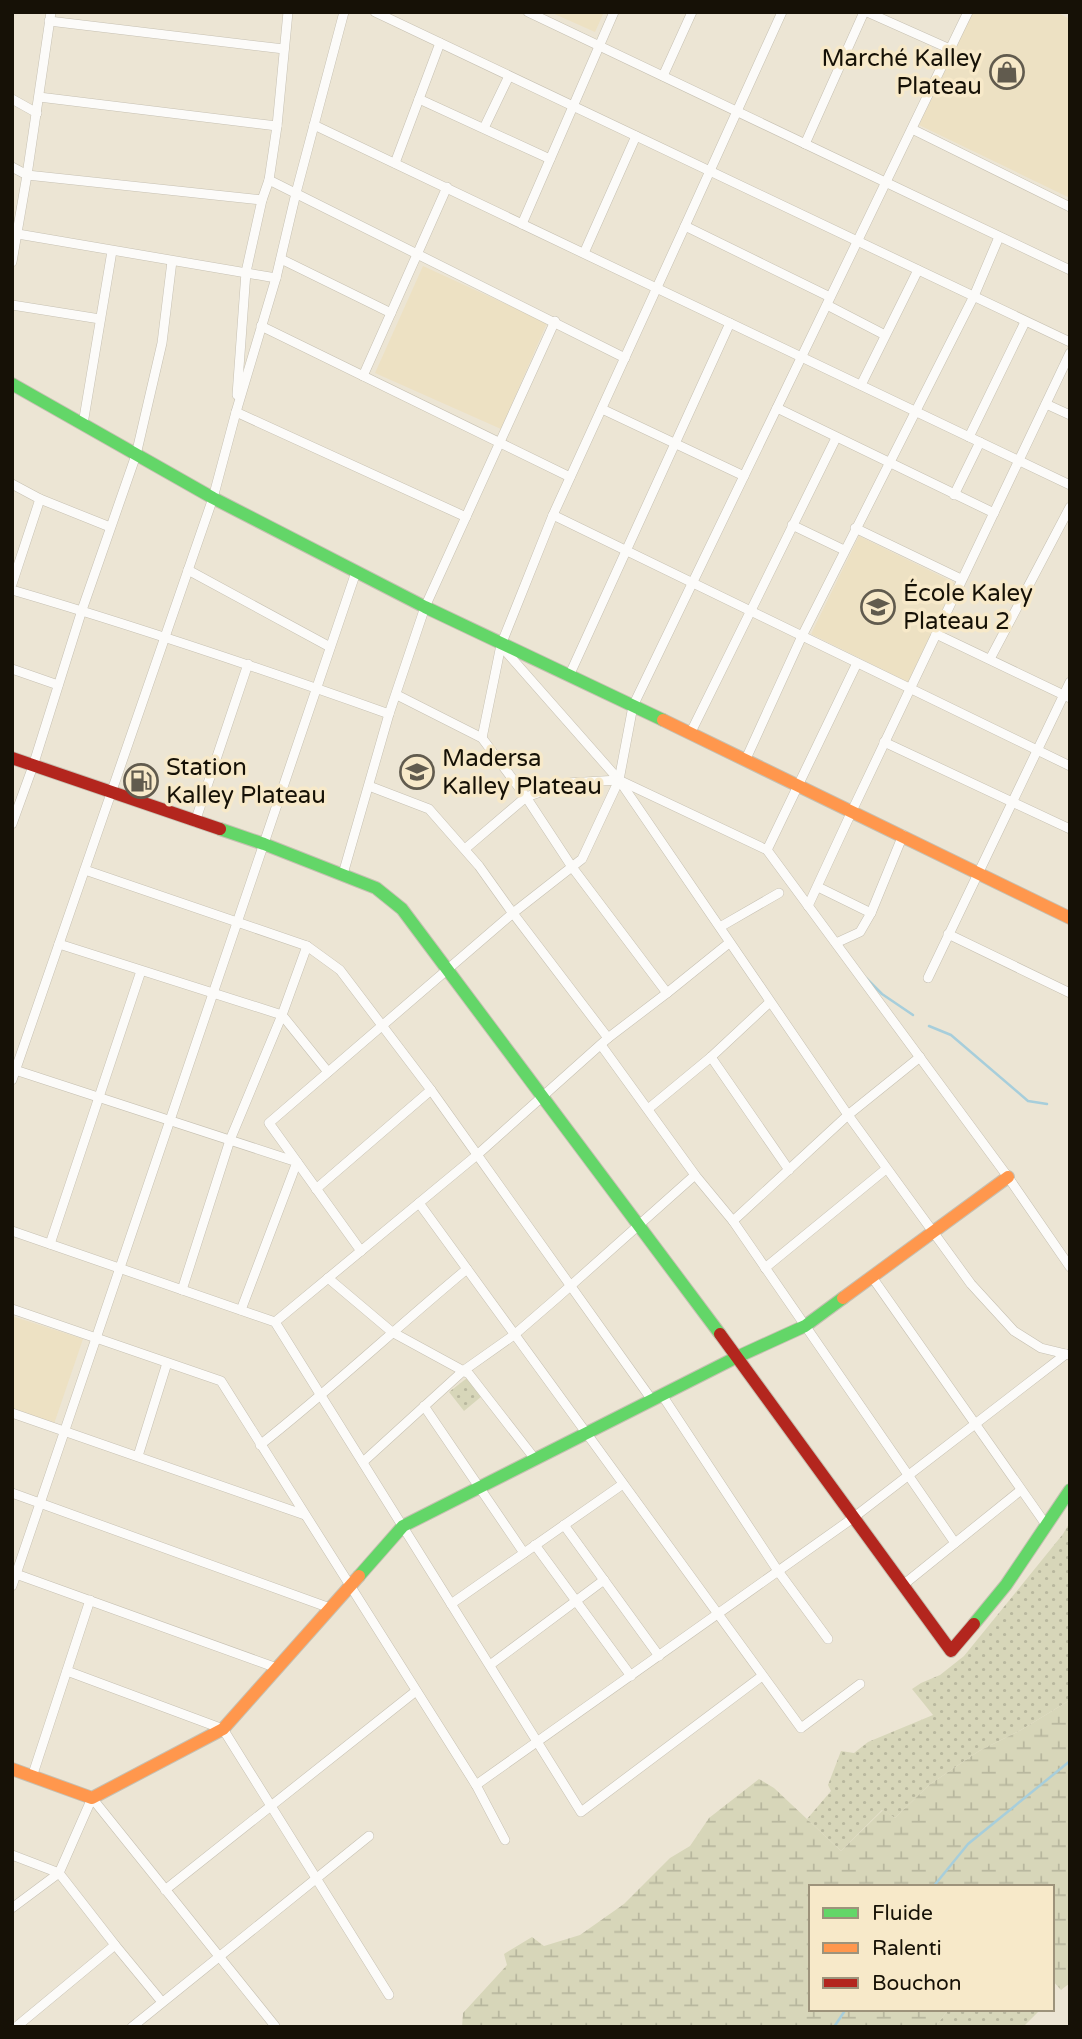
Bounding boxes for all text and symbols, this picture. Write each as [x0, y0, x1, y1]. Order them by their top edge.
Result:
place label: Marché Kalley Plateau [821, 44, 982, 101]
shop icon: Marché Kalley Plateau [988, 53, 1026, 91]
place label: École Kaley Plateau 2 [903, 578, 1033, 636]
school or university icon: École Kaley Plateau 2 [859, 588, 897, 626]
place label: Madersa Kalley Plateau [442, 744, 602, 801]
place label: Station Kalley Plateau [166, 753, 326, 810]
school or university icon: Madersa Kalley Plateau [398, 753, 436, 791]
fuel station icon: Station Kalley Plateau [122, 762, 160, 800]
legend [809, 1885, 1054, 2011]
text: Fluide [872, 1901, 933, 1926]
text: Ralenti [872, 1936, 942, 1961]
text: Bouchon [872, 1971, 962, 1996]

